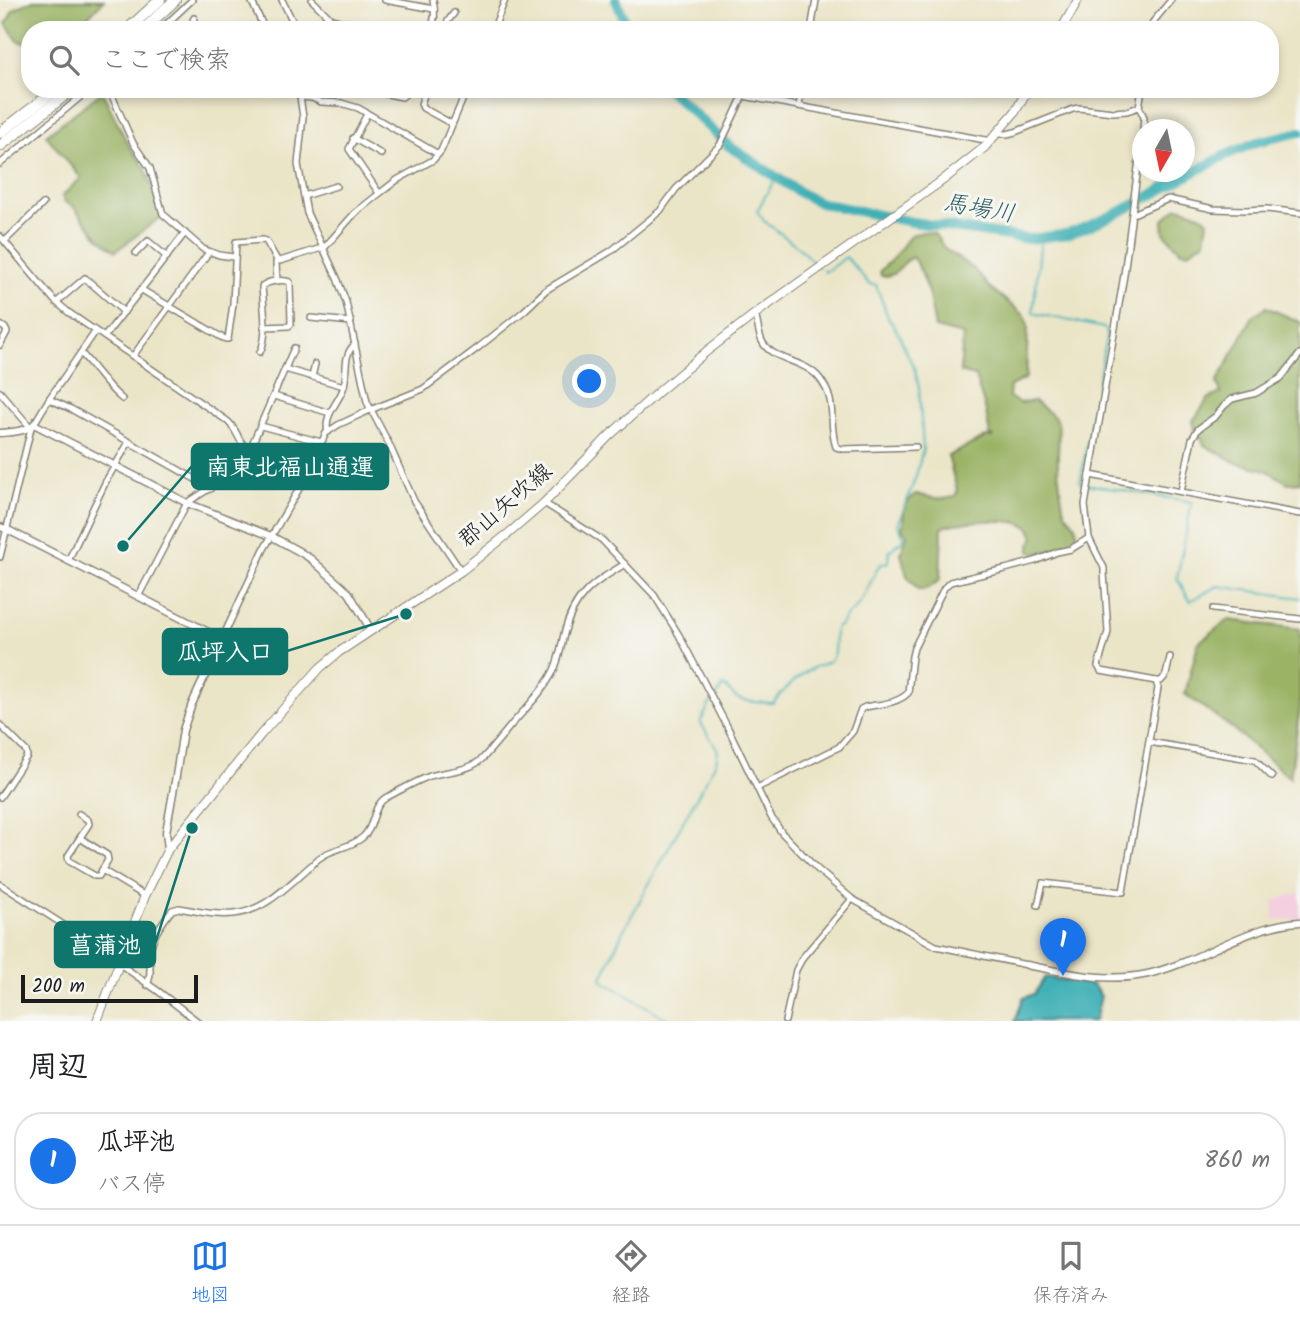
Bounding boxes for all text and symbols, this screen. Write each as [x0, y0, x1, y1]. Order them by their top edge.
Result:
search box [21, 21, 1279, 98]
text: ここで検索 [101, 40, 231, 82]
icon: search [45, 41, 83, 79]
north arrow [1132, 119, 1195, 182]
water label: 馬場川 [940, 184, 1018, 234]
your location [572, 364, 606, 398]
callout: 南東北福山通運 [192, 444, 388, 489]
text: 南東北福山通運 [206, 449, 374, 488]
street label: 郡山矢吹線 [451, 455, 561, 557]
callout: 瓜坪入口 [163, 629, 287, 674]
text: 瓜坪入口 [177, 634, 273, 673]
pin: 1 [1040, 918, 1086, 976]
callout: 菖蒲池 [55, 922, 155, 967]
text: 菖蒲池 [69, 927, 141, 966]
scale bar [21, 972, 198, 1004]
text: 200 m [32, 972, 85, 1002]
text: 周辺 [28, 1044, 88, 1092]
text: 瓜坪池 [97, 1122, 175, 1164]
text: 1 [50, 1143, 56, 1179]
text: 860 m [1204, 1143, 1270, 1179]
text: バス停 [97, 1167, 166, 1203]
tab: 地図 [191, 1237, 229, 1311]
tab: 経路 [612, 1237, 650, 1311]
tab: 保存済み [1033, 1237, 1109, 1311]

